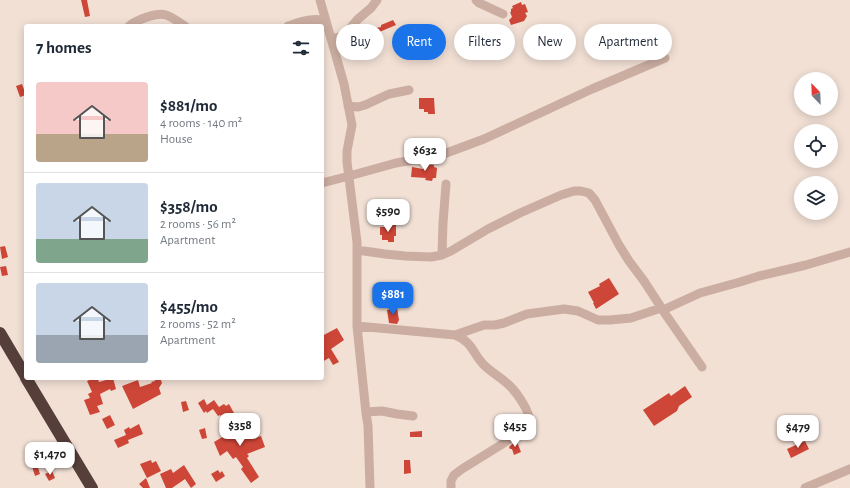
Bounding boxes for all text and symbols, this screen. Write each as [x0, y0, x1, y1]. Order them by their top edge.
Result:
chip: Buy [336, 24, 384, 60]
chip: Rent [392, 24, 446, 60]
chip: Filters [454, 24, 515, 60]
chip: New [523, 24, 576, 60]
chip: Apartment [584, 24, 672, 60]
icon: filters [290, 37, 312, 59]
text: 7 homes [36, 39, 92, 56]
north arrow [794, 72, 838, 116]
map controls [794, 72, 838, 220]
text: $881/mo [160, 97, 217, 114]
icon: home [68, 98, 116, 146]
text: 4 rooms · 140 m² [160, 117, 242, 130]
button: locate [794, 124, 838, 168]
text: House [160, 133, 192, 146]
pin: $632 [401, 138, 449, 172]
text: $632 [413, 144, 437, 157]
button: layers [794, 176, 838, 220]
text: $358/mo [160, 198, 218, 215]
icon: home [68, 199, 116, 247]
pin: $590 [364, 199, 412, 233]
text: $590 [376, 205, 400, 218]
text: 2 rooms · 56 m² [160, 218, 236, 231]
text: Apartment [160, 234, 215, 247]
pin: $881 [369, 282, 417, 316]
text: $881 [381, 288, 405, 301]
text: $455/mo [160, 298, 218, 315]
icon: home [68, 299, 116, 347]
text: 2 rooms · 52 m² [160, 318, 236, 331]
text: Apartment [160, 334, 215, 347]
pin: $358 [216, 413, 264, 447]
pin: $455 [491, 414, 539, 448]
pin: $479 [774, 415, 822, 449]
text: $358 [228, 419, 252, 432]
text: $455 [503, 420, 527, 433]
text: $479 [786, 421, 810, 434]
pin: $1,470 [17, 442, 83, 476]
text: $1,470 [34, 448, 66, 461]

